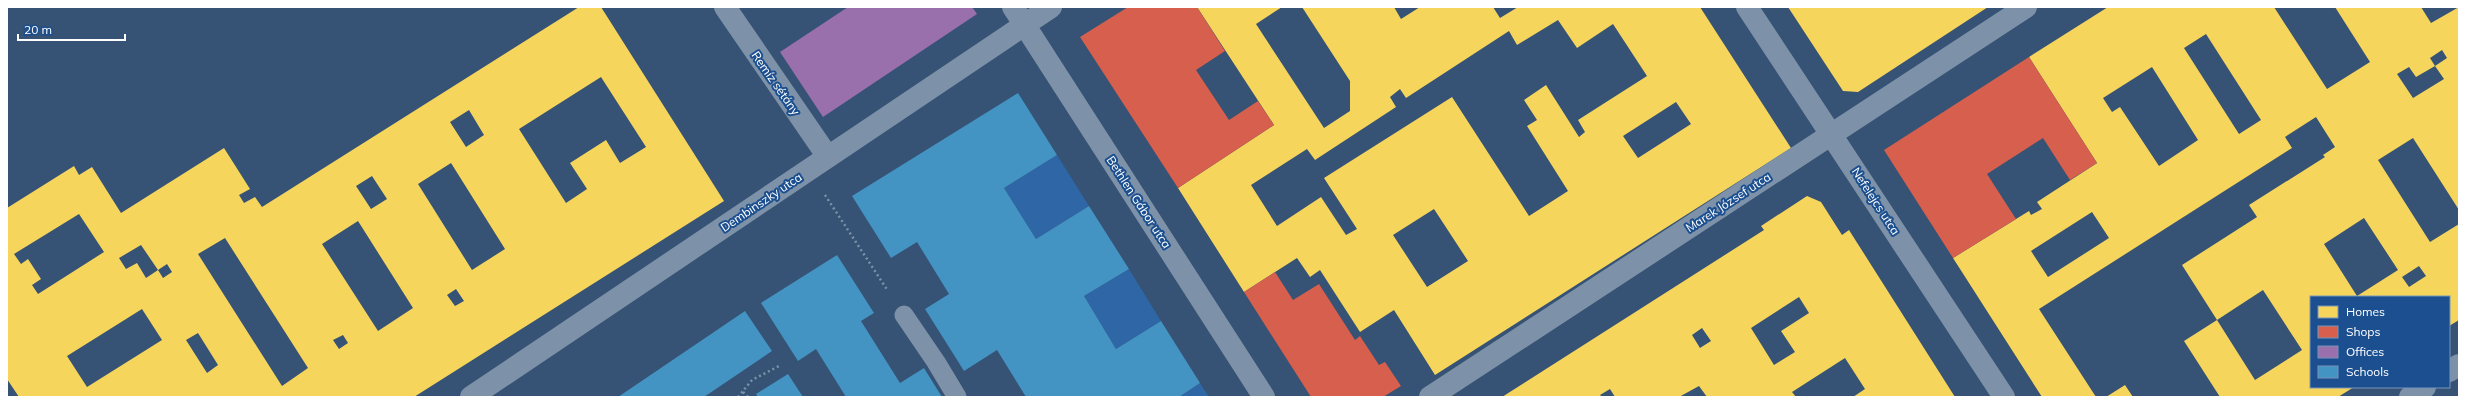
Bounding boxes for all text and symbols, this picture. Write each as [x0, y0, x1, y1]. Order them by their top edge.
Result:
scale bar [18, 16, 125, 42]
text: 20 m [24, 22, 52, 37]
street label: Remíz sétány [748, 48, 804, 118]
street label: Bethlen Gábor utca [1104, 153, 1174, 251]
street label: Nefelejcs utca [1849, 164, 1903, 238]
street label: Dembinszky utca [717, 169, 805, 235]
street label: Marek József utca [1683, 169, 1773, 235]
legend [2310, 296, 2450, 388]
text: Homes [2346, 304, 2385, 319]
text: Shops [2346, 324, 2381, 339]
text: Offices [2346, 344, 2384, 359]
text: Schools [2346, 364, 2389, 379]

